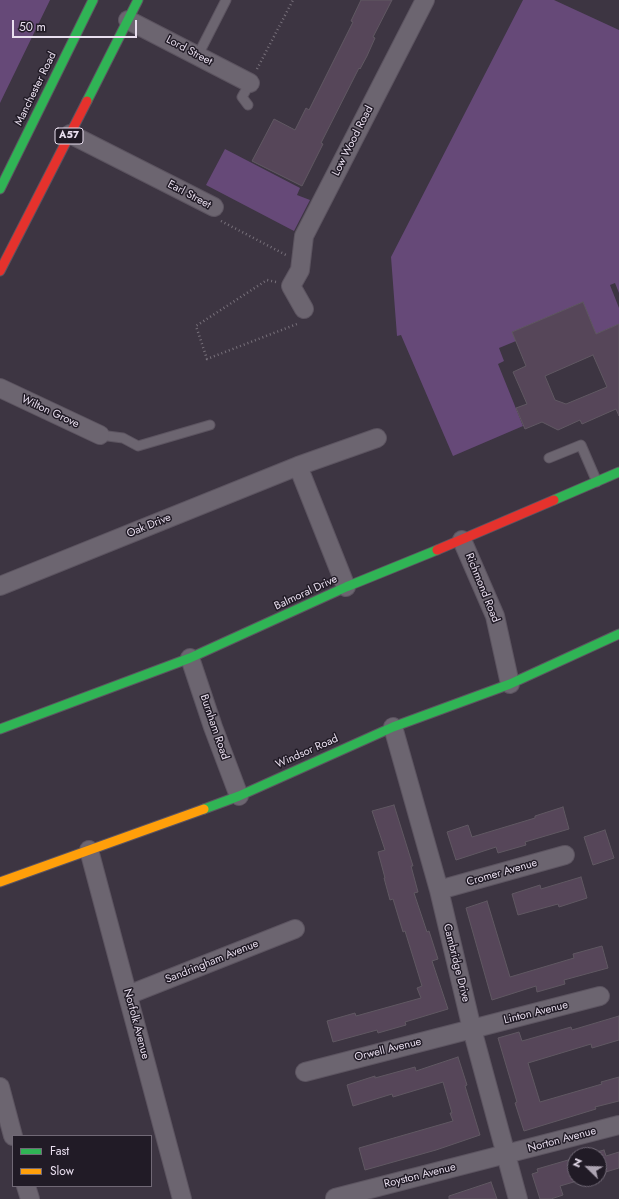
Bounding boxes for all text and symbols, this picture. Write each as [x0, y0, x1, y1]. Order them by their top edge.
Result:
scale bar [14, 12, 139, 38]
text: 50 m [19, 18, 46, 36]
street label: Lord Street [164, 33, 214, 69]
street label: Manchester Road [12, 50, 60, 128]
street label: Low Wood Road [330, 104, 376, 178]
road number: A57 [55, 128, 83, 144]
street label: Earl Street [165, 178, 213, 212]
street label: Wilton Grove [19, 393, 81, 431]
street label: Oak Drive [125, 511, 173, 541]
street label: Richmond Road [462, 551, 502, 625]
street label: Balmoral Drive [272, 573, 340, 613]
street label: Burnham Road [197, 693, 231, 761]
street label: Windsor Road [274, 732, 340, 772]
street label: Cromer Avenue [465, 857, 539, 889]
street label: Cambridge Drive [440, 922, 472, 1004]
street label: Sandringham Avenue [164, 937, 260, 987]
street label: Norfolk Avenue [120, 987, 152, 1061]
street label: Linton Avenue [503, 999, 569, 1027]
street label: Orwell Avenue [353, 1035, 423, 1065]
street label: Norton Avenue [526, 1125, 598, 1155]
legend [12, 1135, 152, 1187]
text: Fast [50, 1142, 69, 1160]
north arrow [567, 1147, 607, 1187]
text: N [568, 1156, 586, 1170]
street label: Royston Avenue [383, 1161, 457, 1191]
text: Slow [50, 1162, 74, 1180]

